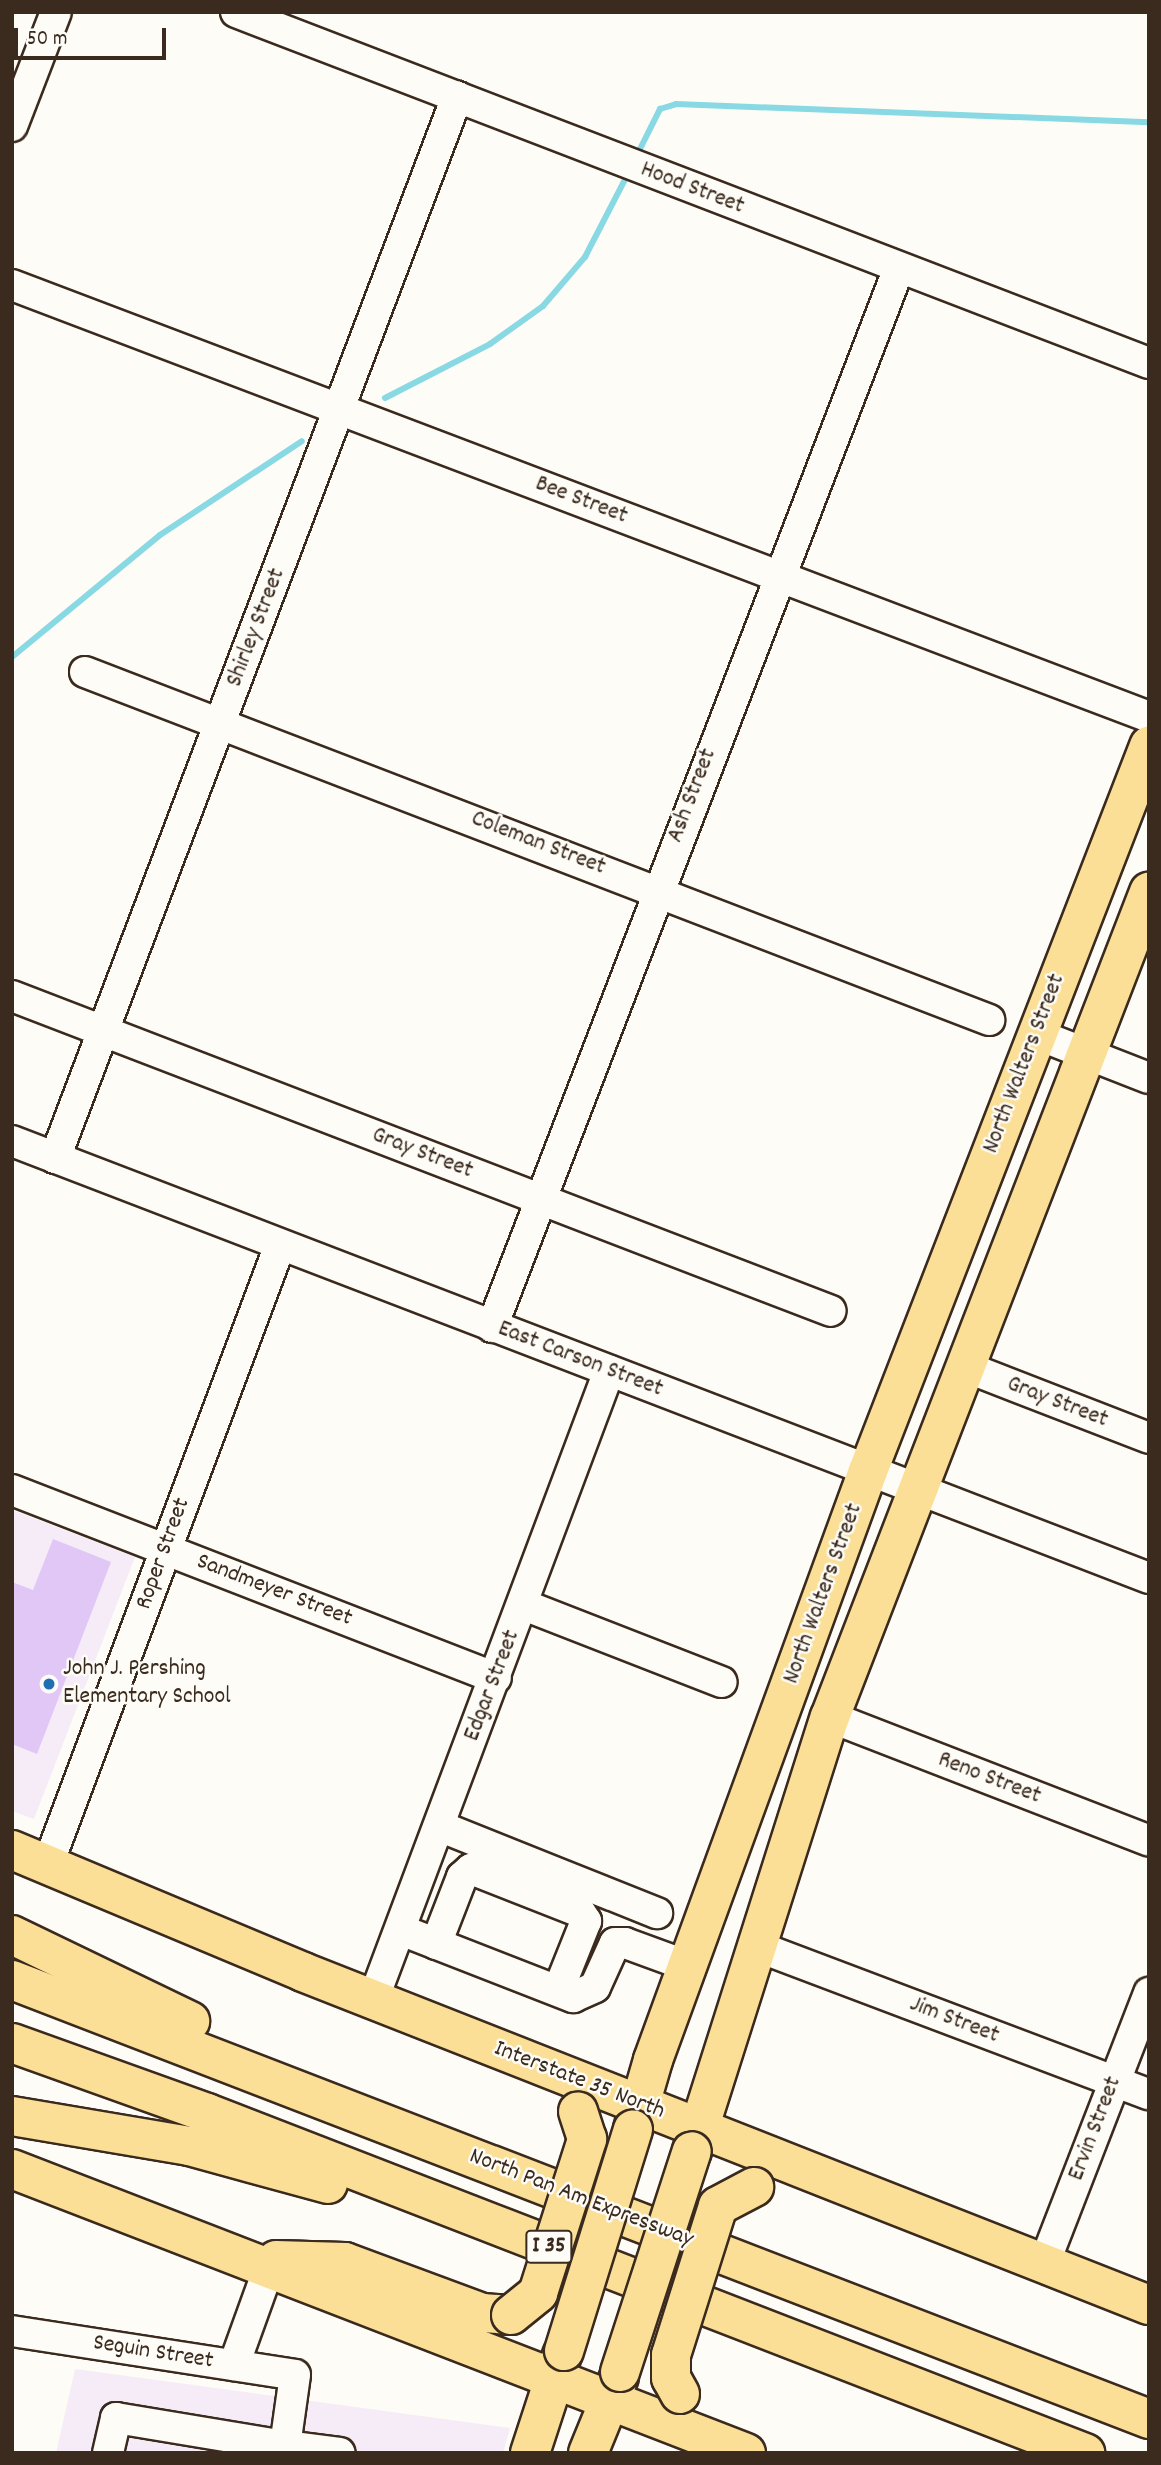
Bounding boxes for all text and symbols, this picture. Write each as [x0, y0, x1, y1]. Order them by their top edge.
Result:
scale bar [18, 14, 170, 58]
text: 50 m [27, 25, 67, 55]
street label: Hood Street [636, 156, 748, 222]
street label: Bee Street [531, 470, 631, 532]
street label: Shirley Street [221, 565, 293, 691]
street label: Ash Street [662, 745, 724, 847]
street label: Coleman Street [467, 805, 609, 883]
street label: North Walters Street [978, 970, 1072, 1158]
street label: Gray Street [367, 1122, 477, 1186]
street label: East Carson Street [493, 1315, 667, 1405]
street label: Gray Street [1002, 1371, 1112, 1435]
street label: Roper Street [131, 1494, 197, 1614]
street label: North Walters Street [778, 1500, 870, 1688]
street label: Sandmeyer Street [192, 1548, 356, 1634]
street label: Edgar Street [459, 1626, 527, 1746]
place label: John J. Pershing Elementary School [63, 1656, 231, 1712]
marker: John J. Pershing Elementary School [41, 1676, 57, 1692]
street label: Reno Street [934, 1746, 1044, 1812]
street label: Jim Street [905, 1991, 1003, 2051]
street label: Interstate 35 North [490, 2035, 668, 2127]
street label: Ervin Street [1063, 2073, 1129, 2185]
street label: North Pan Am Expressway [465, 2143, 697, 2255]
road number: I 35 [524, 2228, 574, 2266]
street label: Seguin Street [91, 2329, 215, 2377]

